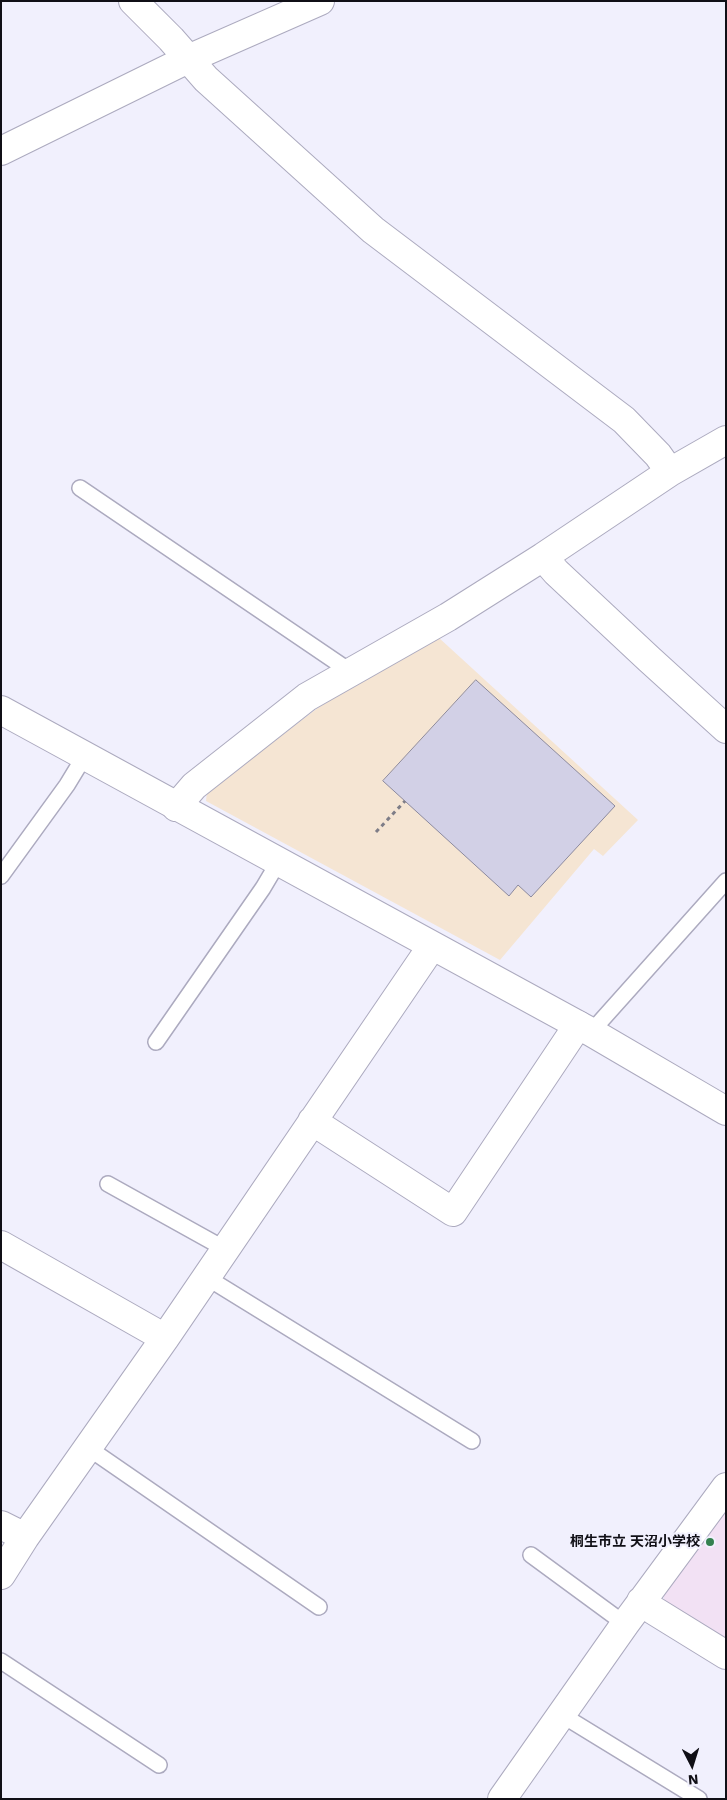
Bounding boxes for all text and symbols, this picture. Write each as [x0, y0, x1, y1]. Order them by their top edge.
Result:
place label: 桐生市立 天沼小学校 [570, 1534, 700, 1550]
marker: 桐生市立 天沼小学校 [704, 1536, 716, 1548]
north arrow [667, 1740, 717, 1790]
text: N [687, 1772, 699, 1788]

